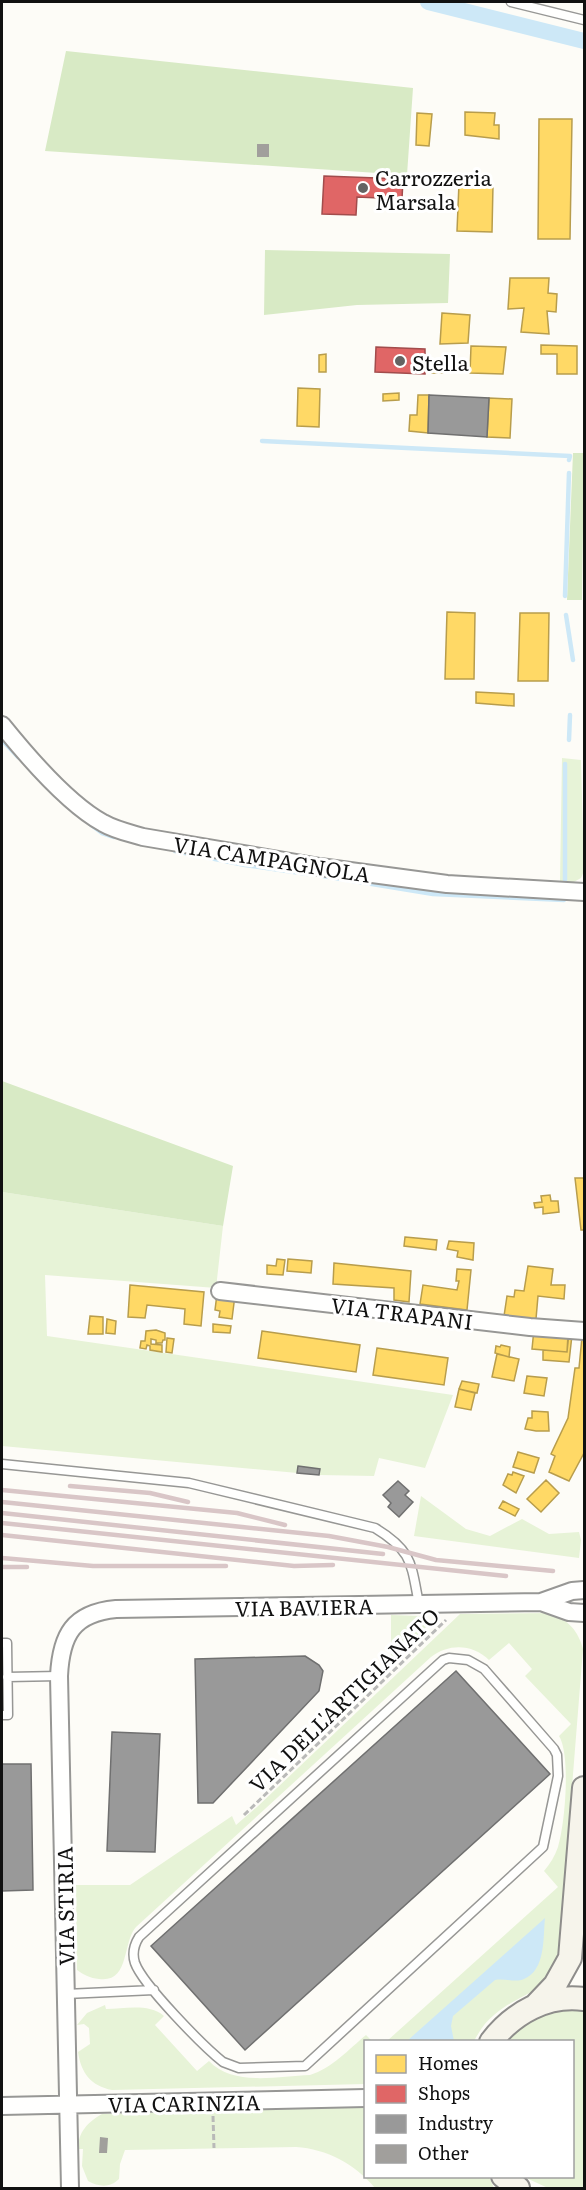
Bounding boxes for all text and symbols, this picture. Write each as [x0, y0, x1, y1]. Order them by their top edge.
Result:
place label: Carrozzeria Marsala [375, 161, 492, 216]
marker: Carrozzeria Marsala [356, 181, 370, 195]
place label: Stella [412, 346, 469, 377]
marker: Stella [393, 354, 407, 368]
street label: VIA CAMPAGNOLA [171, 827, 373, 889]
street label: VIA TRAPANI [329, 1288, 475, 1336]
street label: VIA BAVIERA [234, 1589, 374, 1623]
street label: VIA DELL'ARTIGIANATO [241, 1600, 445, 1798]
street label: VIA STIRIA [47, 1846, 81, 1966]
legend [364, 2040, 574, 2178]
text: Homes [418, 2049, 478, 2076]
text: Shops [418, 2079, 470, 2106]
street label: VIA CARINZIA [107, 2085, 261, 2119]
text: Industry [418, 2109, 494, 2136]
text: Other [418, 2139, 469, 2166]

